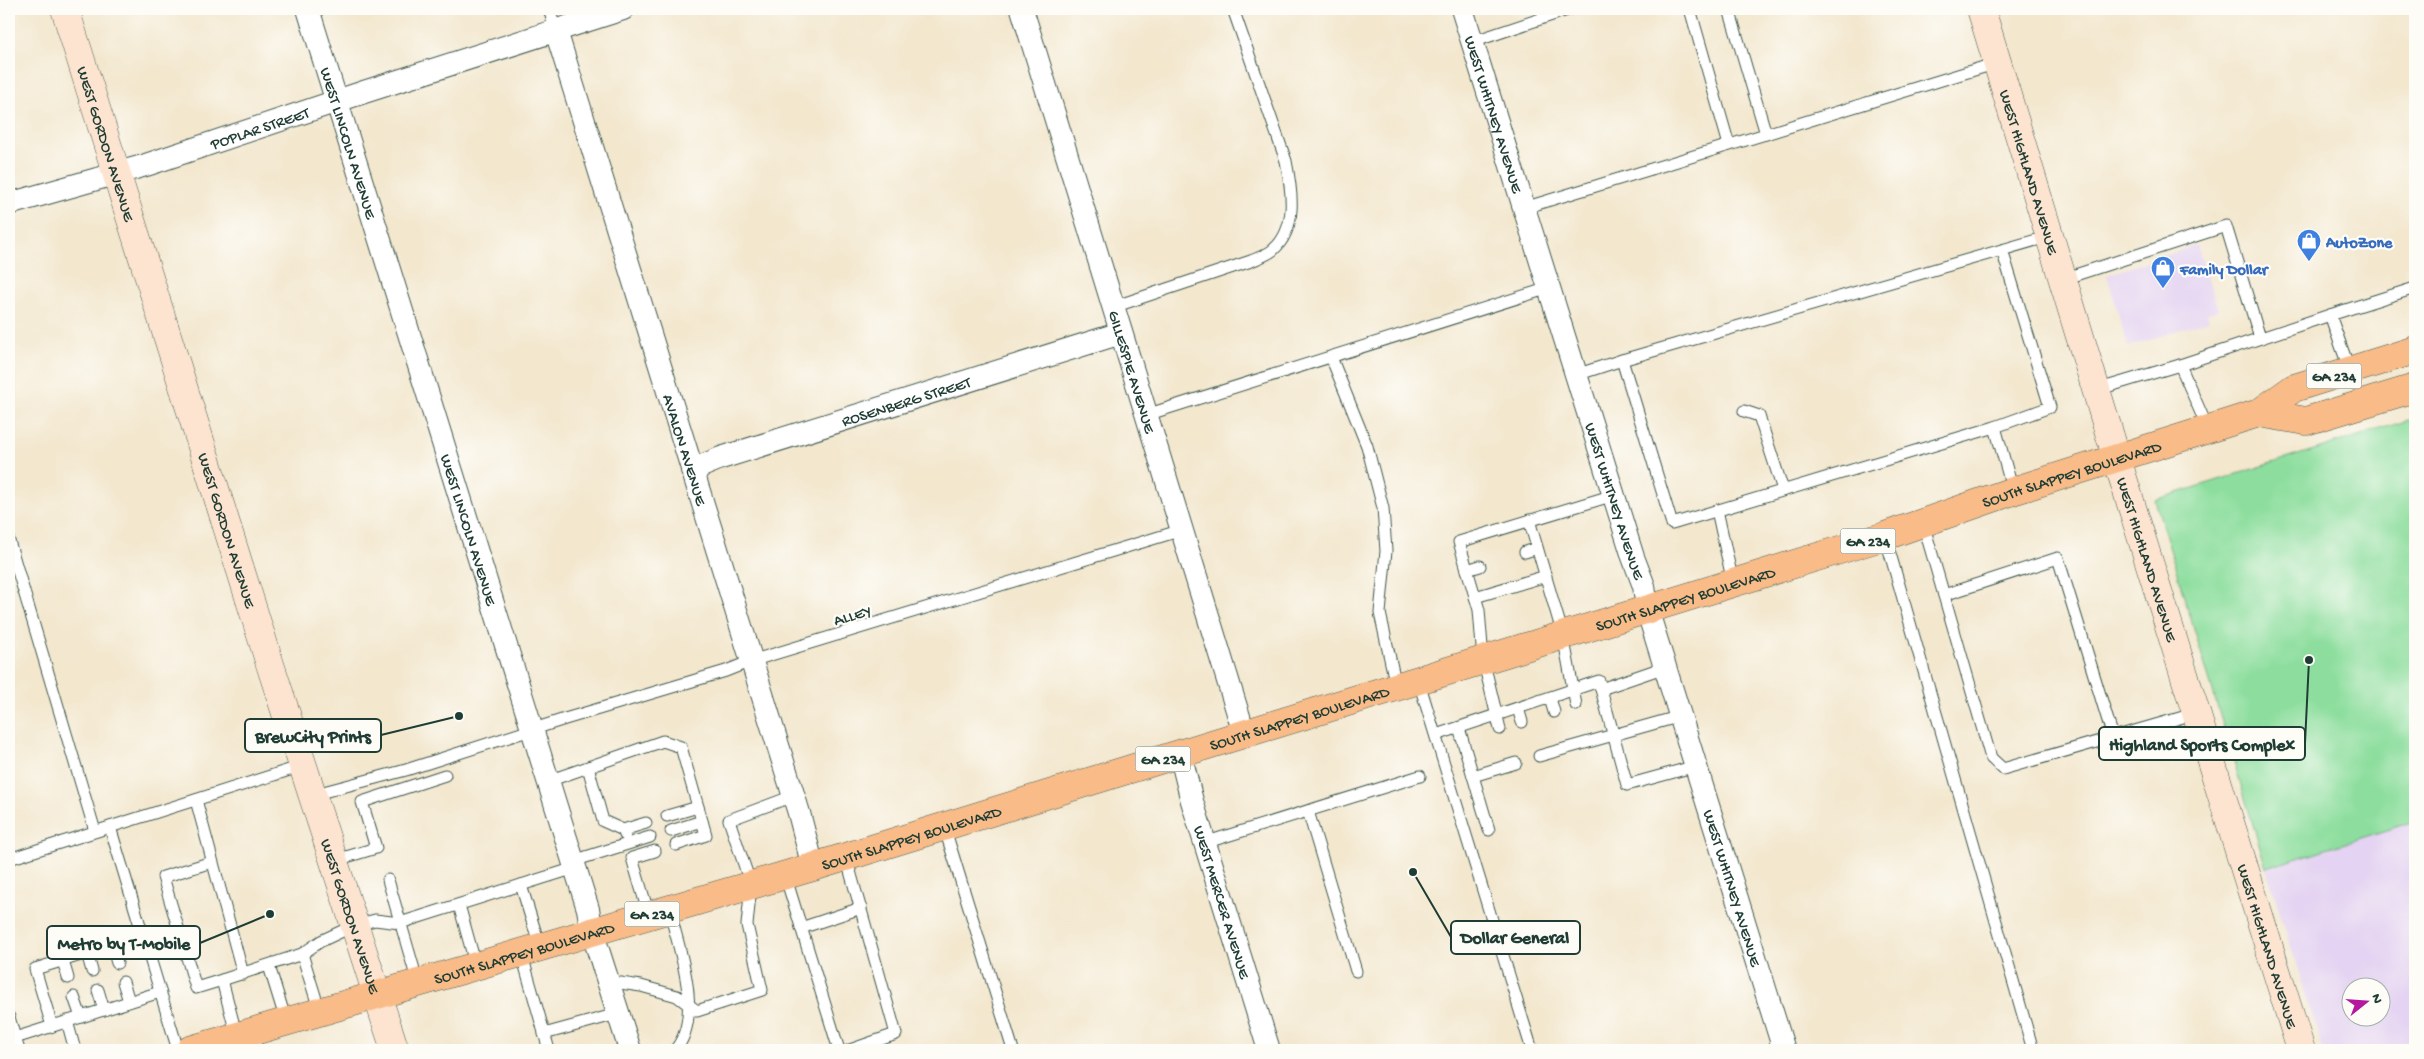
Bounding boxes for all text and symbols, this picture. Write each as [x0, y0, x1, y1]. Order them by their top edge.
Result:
street label: WEST WHITNEY AVENUE [1458, 34, 1525, 197]
street label: WEST GORDON AVENUE [71, 65, 137, 225]
street label: WEST LINCOLN AVENUE [314, 66, 379, 223]
street label: WEST HIGHLAND AVENUE [1993, 88, 2061, 258]
street label: POPLAR STREET [208, 105, 313, 156]
shop icon: AutoZone [2296, 228, 2322, 262]
place label: AutoZone [2325, 235, 2393, 254]
shop icon: Family Dollar [2150, 255, 2176, 289]
place label: Family Dollar [2179, 262, 2270, 281]
street label: GILLESPIE AVENUE [1102, 309, 1158, 437]
road number: GA 234 [2306, 364, 2362, 388]
street label: ROSENBERG STREET [840, 374, 975, 433]
street label: AVALON AVENUE [656, 392, 709, 509]
street label: WEST WHITNEY AVENUE [1579, 421, 1647, 584]
street label: SOUTH SLAPPEY BOULEVARD [1980, 438, 2165, 514]
street label: WEST GORDON AVENUE [192, 451, 258, 612]
street label: WEST LINCOLN AVENUE [434, 452, 499, 609]
street label: WEST HIGHLAND AVENUE [2110, 476, 2180, 646]
road number: GA 234 [1840, 528, 1896, 554]
street label: SOUTH SLAPPEY BOULEVARD [1594, 564, 1779, 638]
street label: ALLEY [832, 603, 874, 632]
street label: SOUTH SLAPPEY BOULEVARD [1208, 683, 1393, 757]
callout: BrewCity Prints [245, 719, 381, 752]
callout: Highland Sports Complex [2099, 727, 2305, 760]
text: BrewCity Prints [254, 728, 372, 749]
text: Highland Sports Complex [2109, 736, 2296, 757]
road number: GA 234 [1136, 746, 1190, 772]
street label: SOUTH SLAPPEY BOULEVARD [820, 803, 1005, 877]
street label: WEST WHITNEY AVENUE [1697, 808, 1764, 970]
street label: WEST MERCER AVENUE [1187, 824, 1253, 983]
street label: WEST GORDON AVENUE [314, 837, 382, 998]
street label: WEST HIGHLAND AVENUE [2231, 862, 2300, 1032]
road number: GA 234 [624, 902, 680, 926]
street label: SOUTH SLAPPEY BOULEVARD [432, 920, 618, 991]
callout: Dollar General [1451, 921, 1580, 954]
callout: Metro by T-Mobile [47, 926, 200, 959]
text: Dollar General [1459, 929, 1569, 950]
text: Metro by T-Mobile [58, 935, 191, 956]
north arrow [2342, 976, 2392, 1026]
text: N [2367, 992, 2386, 1006]

